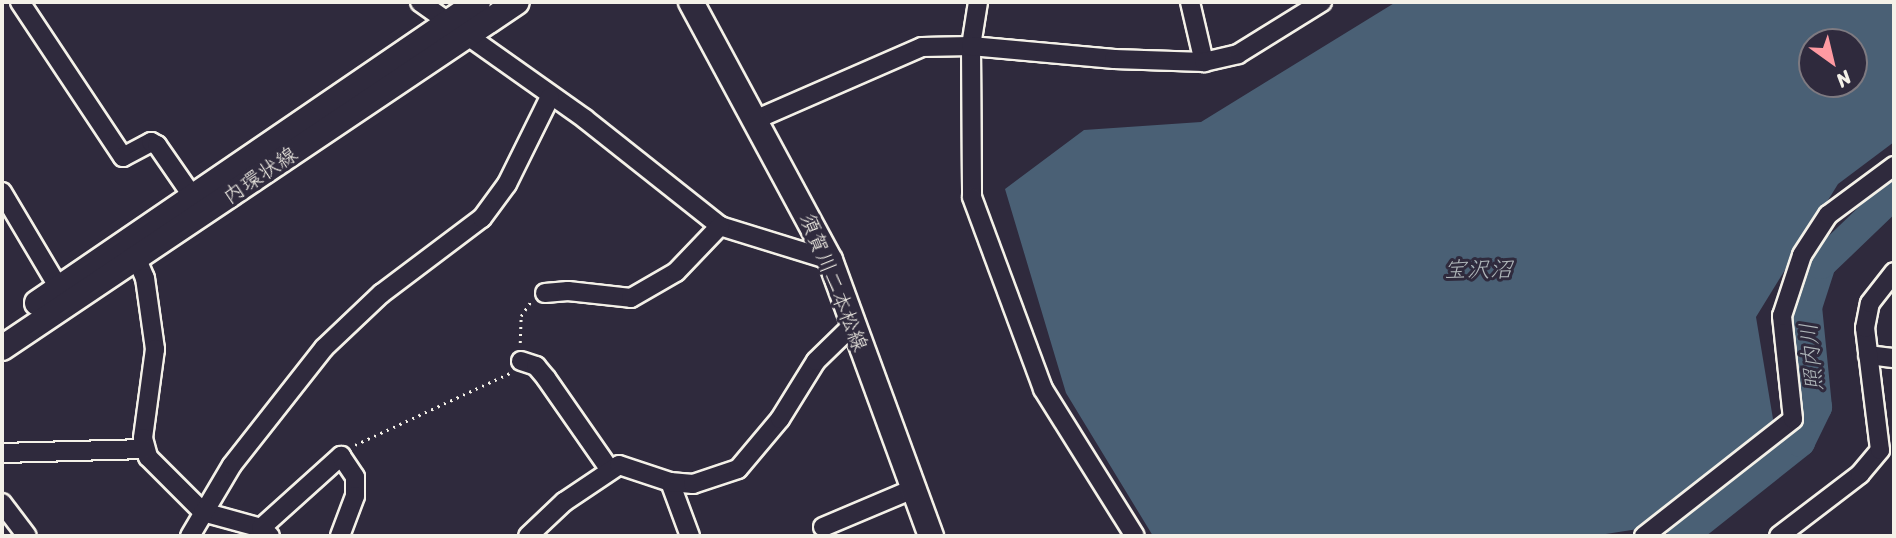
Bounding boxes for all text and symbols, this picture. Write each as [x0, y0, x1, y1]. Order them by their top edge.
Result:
north arrow [1798, 28, 1868, 98]
text: N [1829, 62, 1859, 97]
street label: 内環状線 [218, 141, 302, 209]
street label: 須賀川二本松線 [795, 209, 873, 355]
water label: 宝沢沼 [1444, 256, 1512, 284]
water label: 照内川 [1795, 321, 1829, 393]

